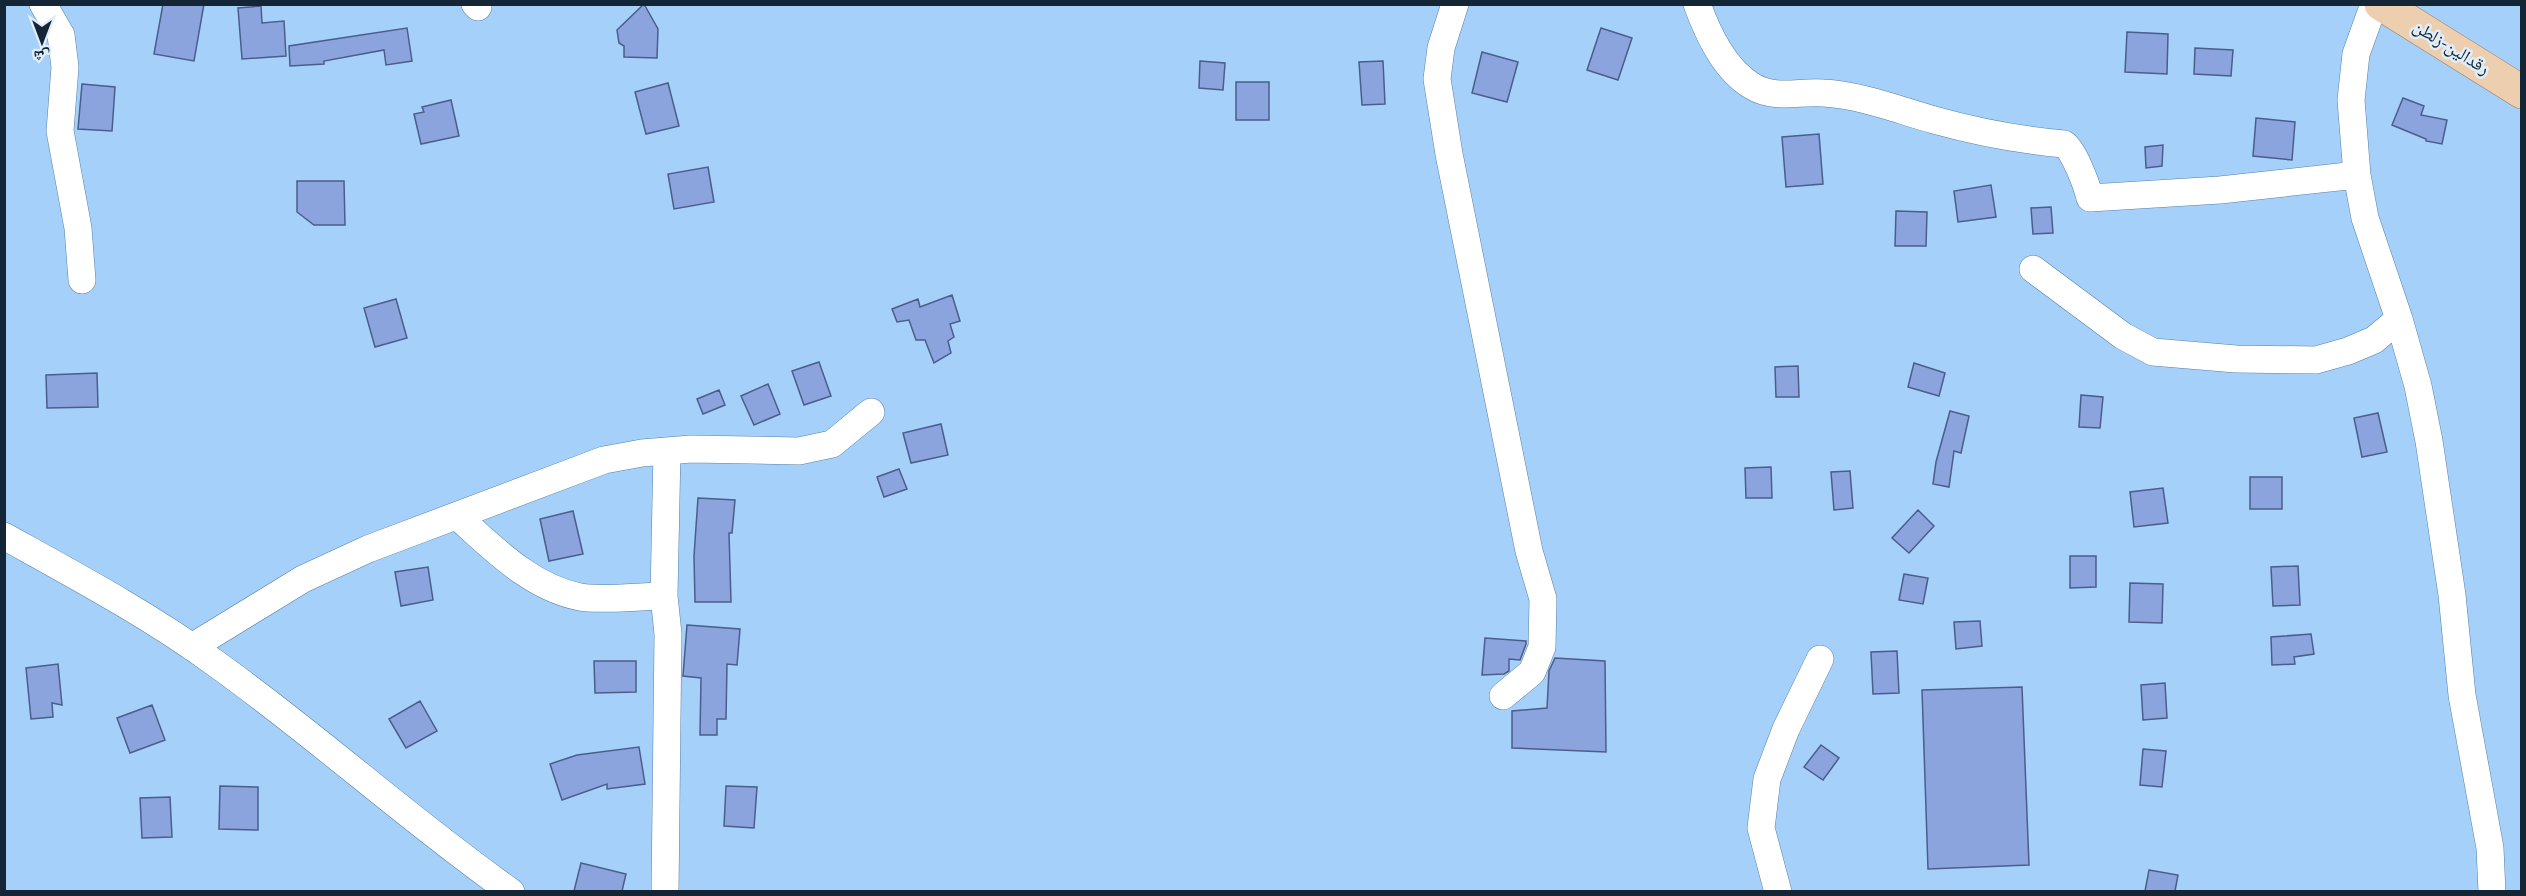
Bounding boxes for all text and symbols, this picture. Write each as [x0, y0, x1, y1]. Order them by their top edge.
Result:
north arrow [12, 12, 72, 72]
street label: رقدالين-زلطن [2409, 18, 2492, 79]
text: ش [33, 47, 50, 64]

